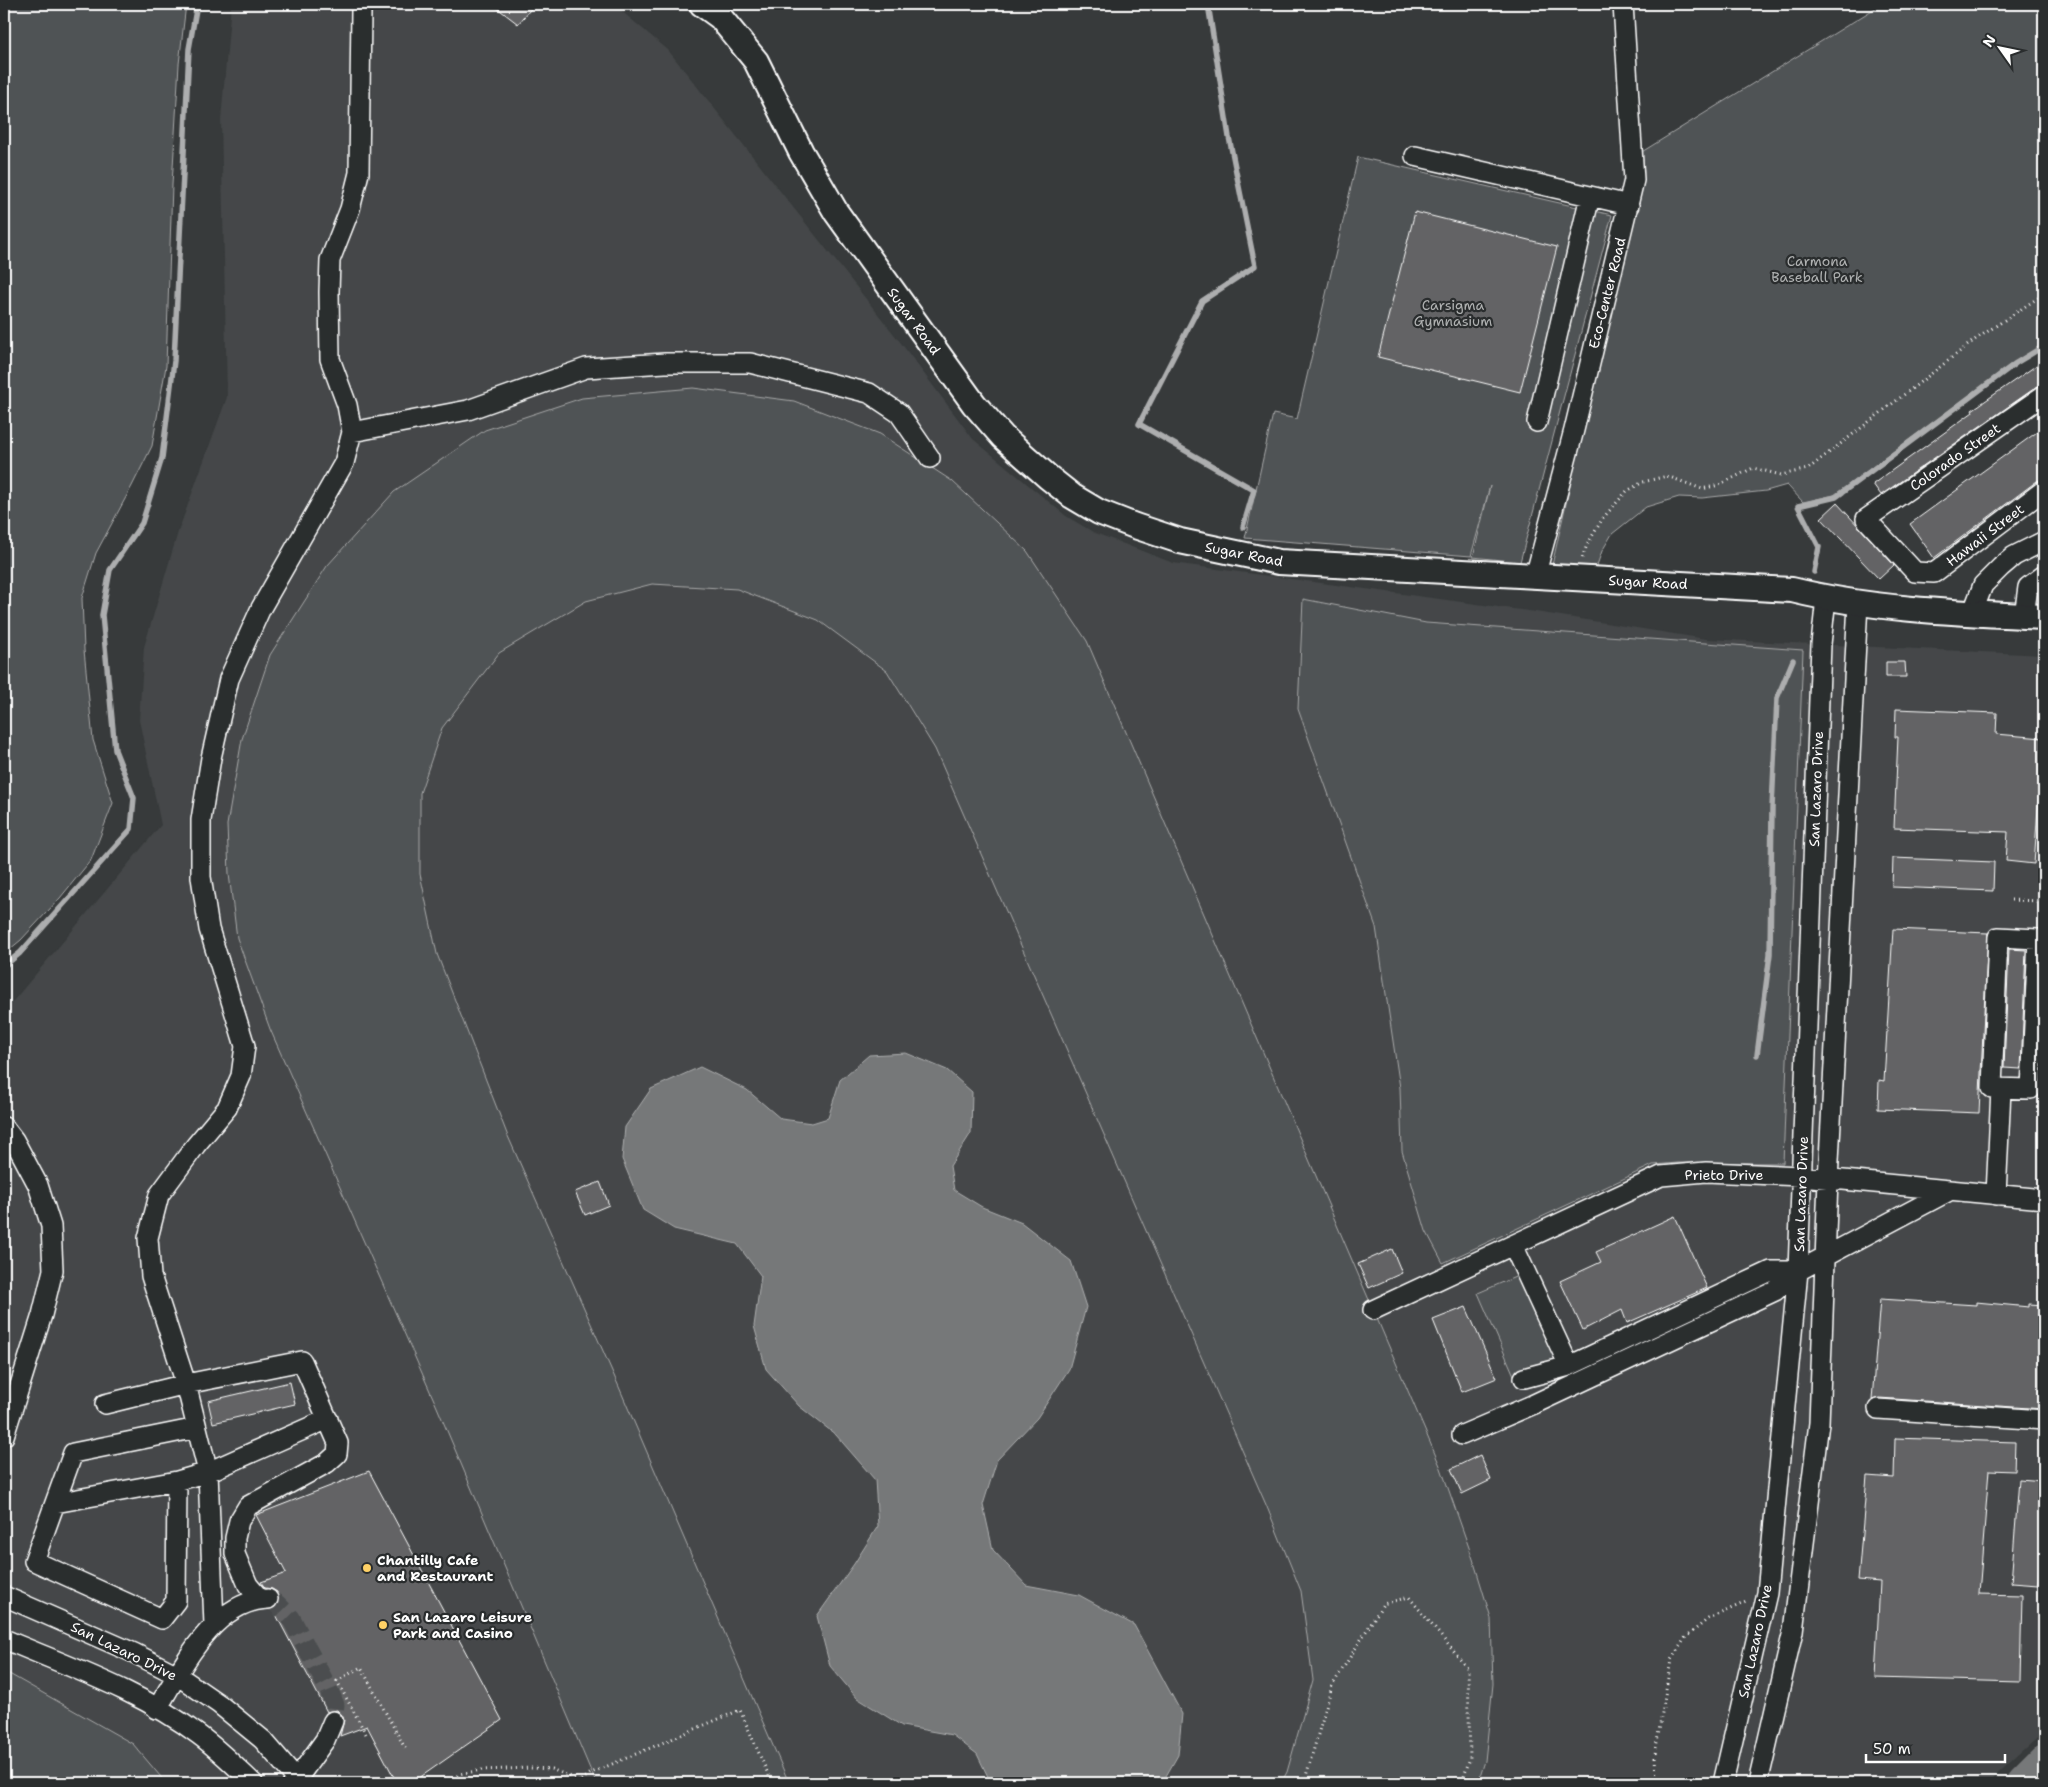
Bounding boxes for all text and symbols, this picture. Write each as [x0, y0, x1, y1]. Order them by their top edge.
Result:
north arrow [1976, 22, 2026, 72]
text: N [1979, 31, 2000, 50]
street label: Eco-Center Road [1584, 235, 1630, 350]
park label: Carmona Baseball Park [1771, 252, 1863, 286]
street label: Sugar Road [883, 284, 945, 358]
park label: Carsigma Gymnasium [1414, 296, 1492, 330]
street label: Colorado Street [1906, 419, 2004, 495]
street label: Hawaii Street [1942, 500, 2028, 570]
street label: Sugar Road [1203, 538, 1285, 570]
street label: Sugar Road [1608, 571, 1688, 593]
street label: San Lazaro Drive [1805, 731, 1827, 847]
street label: San Lazaro Drive [1790, 1136, 1812, 1252]
street label: Prieto Drive [1685, 1166, 1763, 1184]
place label: Chantilly Cafe and Restaurant [377, 1551, 493, 1585]
marker: Chantilly Cafe and Restaurant [361, 1562, 373, 1574]
street label: San Lazaro Drive [1734, 1582, 1776, 1700]
place label: San Lazaro Leisure Park and Casino [393, 1608, 532, 1642]
street label: San Lazaro Drive [68, 1618, 180, 1685]
marker: San Lazaro Leisure Park and Casino [377, 1619, 389, 1631]
scale bar [1866, 1732, 2004, 1764]
text: 50 m [1873, 1739, 1911, 1759]

